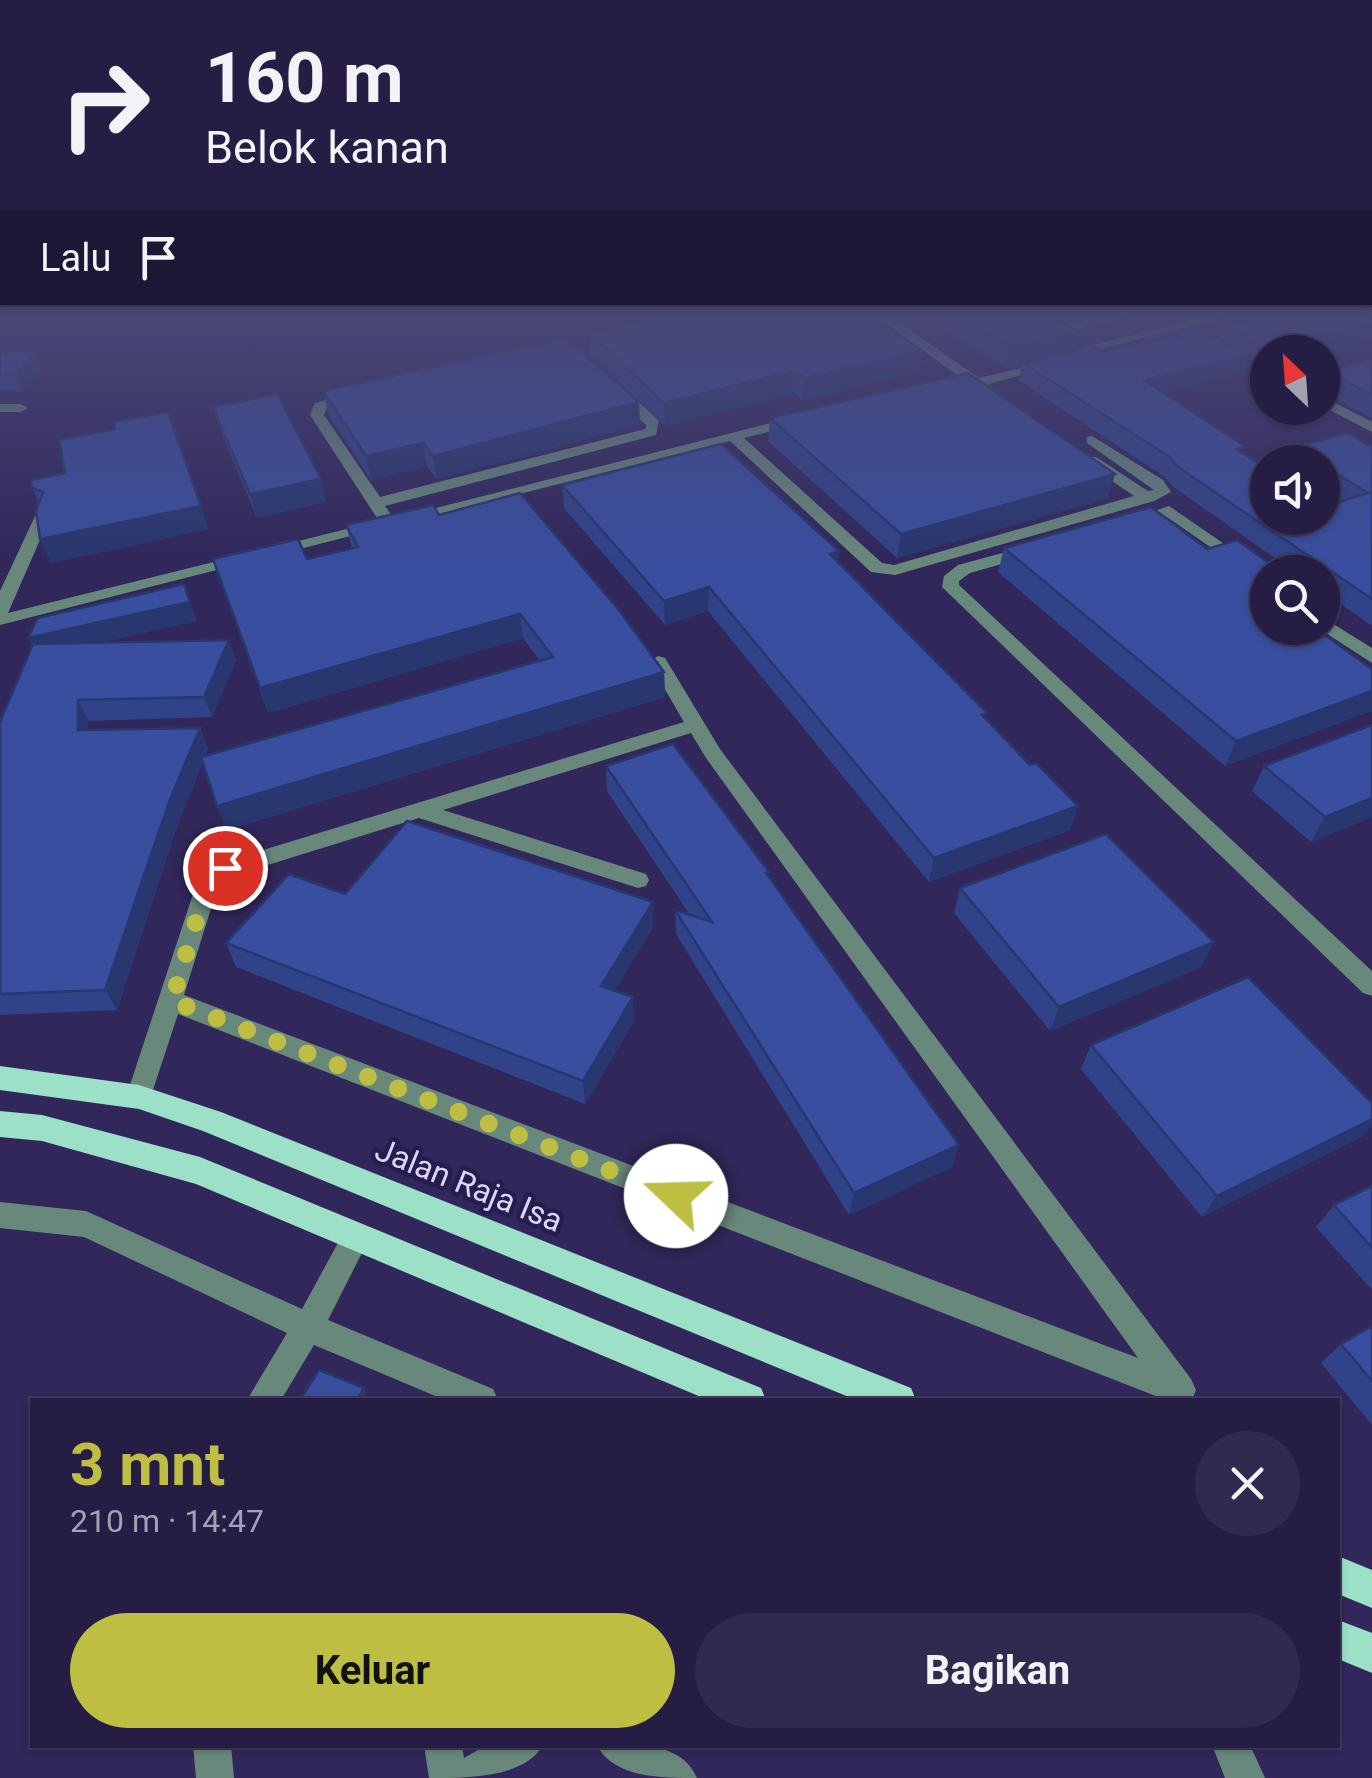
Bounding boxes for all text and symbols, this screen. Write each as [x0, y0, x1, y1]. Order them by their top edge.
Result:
text: 160 m [205, 37, 404, 119]
icon: right [40, 40, 170, 170]
text: Belok kanan [205, 121, 449, 174]
icon: arrive [131, 230, 186, 285]
text: Lalu [40, 236, 111, 280]
north arrow [1250, 335, 1340, 425]
map controls [1250, 335, 1340, 645]
button: sound [1250, 445, 1340, 535]
button: search [1250, 555, 1340, 645]
pin [183, 826, 268, 911]
icon: arrive [198, 841, 253, 896]
street label: Jalan Raja Isa [370, 1130, 568, 1240]
position arrow [624, 1144, 728, 1248]
text: 3 mnt [70, 1429, 225, 1500]
button: close [1195, 1431, 1300, 1536]
text: 210 m · 14:47 [70, 1502, 264, 1540]
button: Keluar [70, 1613, 675, 1728]
button: Bagikan [695, 1613, 1300, 1728]

